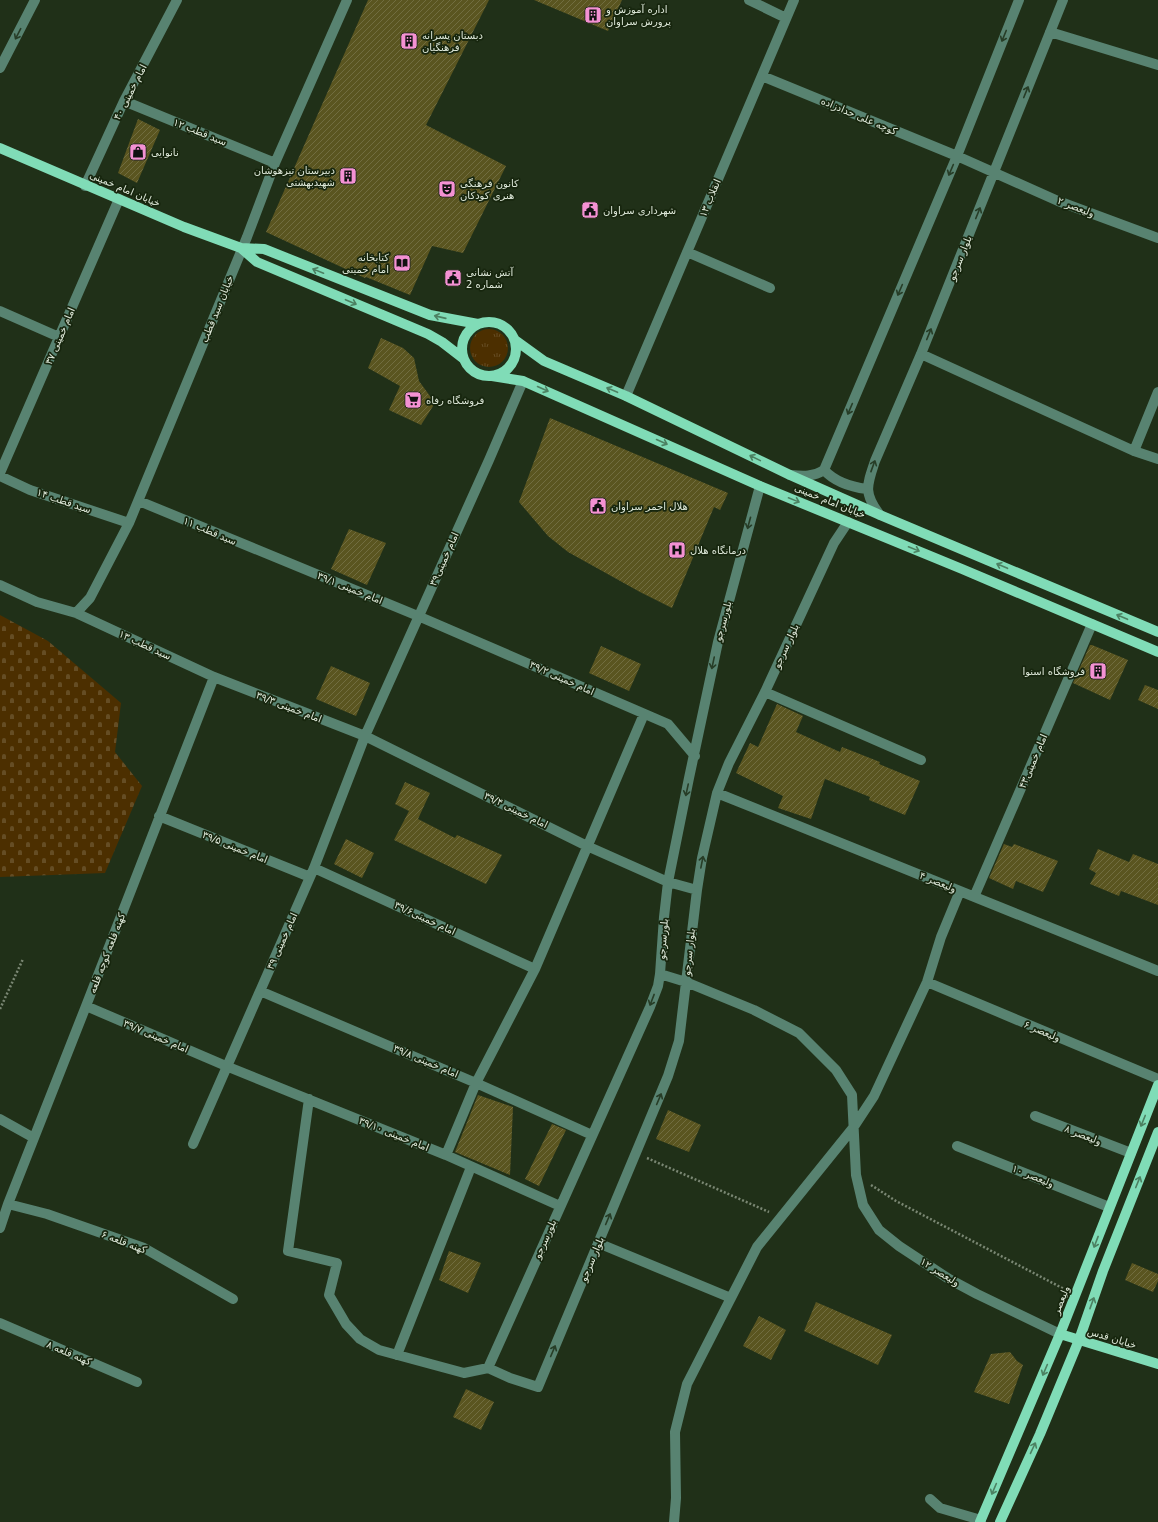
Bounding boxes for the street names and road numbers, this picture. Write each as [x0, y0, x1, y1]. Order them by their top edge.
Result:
street label: امام خمینی ۴۰ [111, 62, 149, 122]
street label: کوچه علی حدادزاده [819, 95, 899, 137]
street label: سید قطب ۱۲ [172, 116, 228, 148]
street label: خیابان امام خمینی [88, 169, 162, 209]
street label: انقلاب ۱۳ [697, 177, 723, 219]
street label: ولیعصر ۲ [1056, 195, 1096, 220]
street label: بلوار سرجو [946, 234, 974, 283]
street label: خیابان سید قطب [199, 274, 235, 344]
street label: امام خمینی ۳۷ [43, 306, 77, 366]
street label: خیابان امام خمینی [793, 482, 867, 520]
street label: سید قطب ۱۴ [35, 487, 93, 515]
street label: سید قطب ۱۱ [182, 515, 238, 547]
street label: امام خمینی۳۹ [427, 530, 461, 588]
street label: امام خمینی ۳۹/۱ [316, 570, 384, 606]
street label: بلورسرجو [712, 600, 734, 643]
street label: بلوار سرجو [771, 622, 801, 671]
street label: سید قطب ۱۳ [117, 628, 173, 662]
street label: امام خمینی ۳۹/۲ [528, 659, 596, 697]
street label: امام خمینی ۳۹/۳ [255, 689, 323, 725]
street label: امام خمینی۴۳ [1017, 732, 1049, 790]
street label: امام خمینی ۳۹/۴ [482, 790, 550, 830]
street label: امام خمینی ۳۹/۵ [201, 829, 269, 865]
street label: ولیعصر ۴ [918, 870, 958, 895]
street label: امام خمینی۳۹/۶ [393, 899, 457, 937]
street label: کهنه قلعه کوچه قلعه [87, 911, 128, 995]
street label: امام خمینی ۳۹ [265, 911, 299, 971]
street label: بلورسرجو [656, 918, 670, 961]
street label: بلوار سرجو [681, 928, 697, 977]
street label: امام خمینی ۳۹/۷ [122, 1017, 190, 1055]
street label: ولیعصر ۶ [1022, 1018, 1062, 1045]
street label: امام خمینی ۳۹/۸ [392, 1042, 460, 1080]
street label: امام خمینی ۳۹/۱۰ [357, 1115, 431, 1153]
street label: ولیعصر ۸ [1063, 1123, 1103, 1148]
street label: ولیعصر ۱۰ [1010, 1163, 1056, 1190]
street label: بلورسرجو [531, 1218, 558, 1261]
street label: کهنه قلعه ۶ [99, 1228, 148, 1257]
street label: بلوار سرجو [577, 1235, 606, 1284]
street label: ولیعصر ۱۲ [918, 1256, 962, 1289]
street label: ولیعصر [1050, 1284, 1073, 1317]
street label: خیابان قدس [1086, 1325, 1138, 1351]
street label: کهنه قلعه ۸ [44, 1339, 93, 1368]

